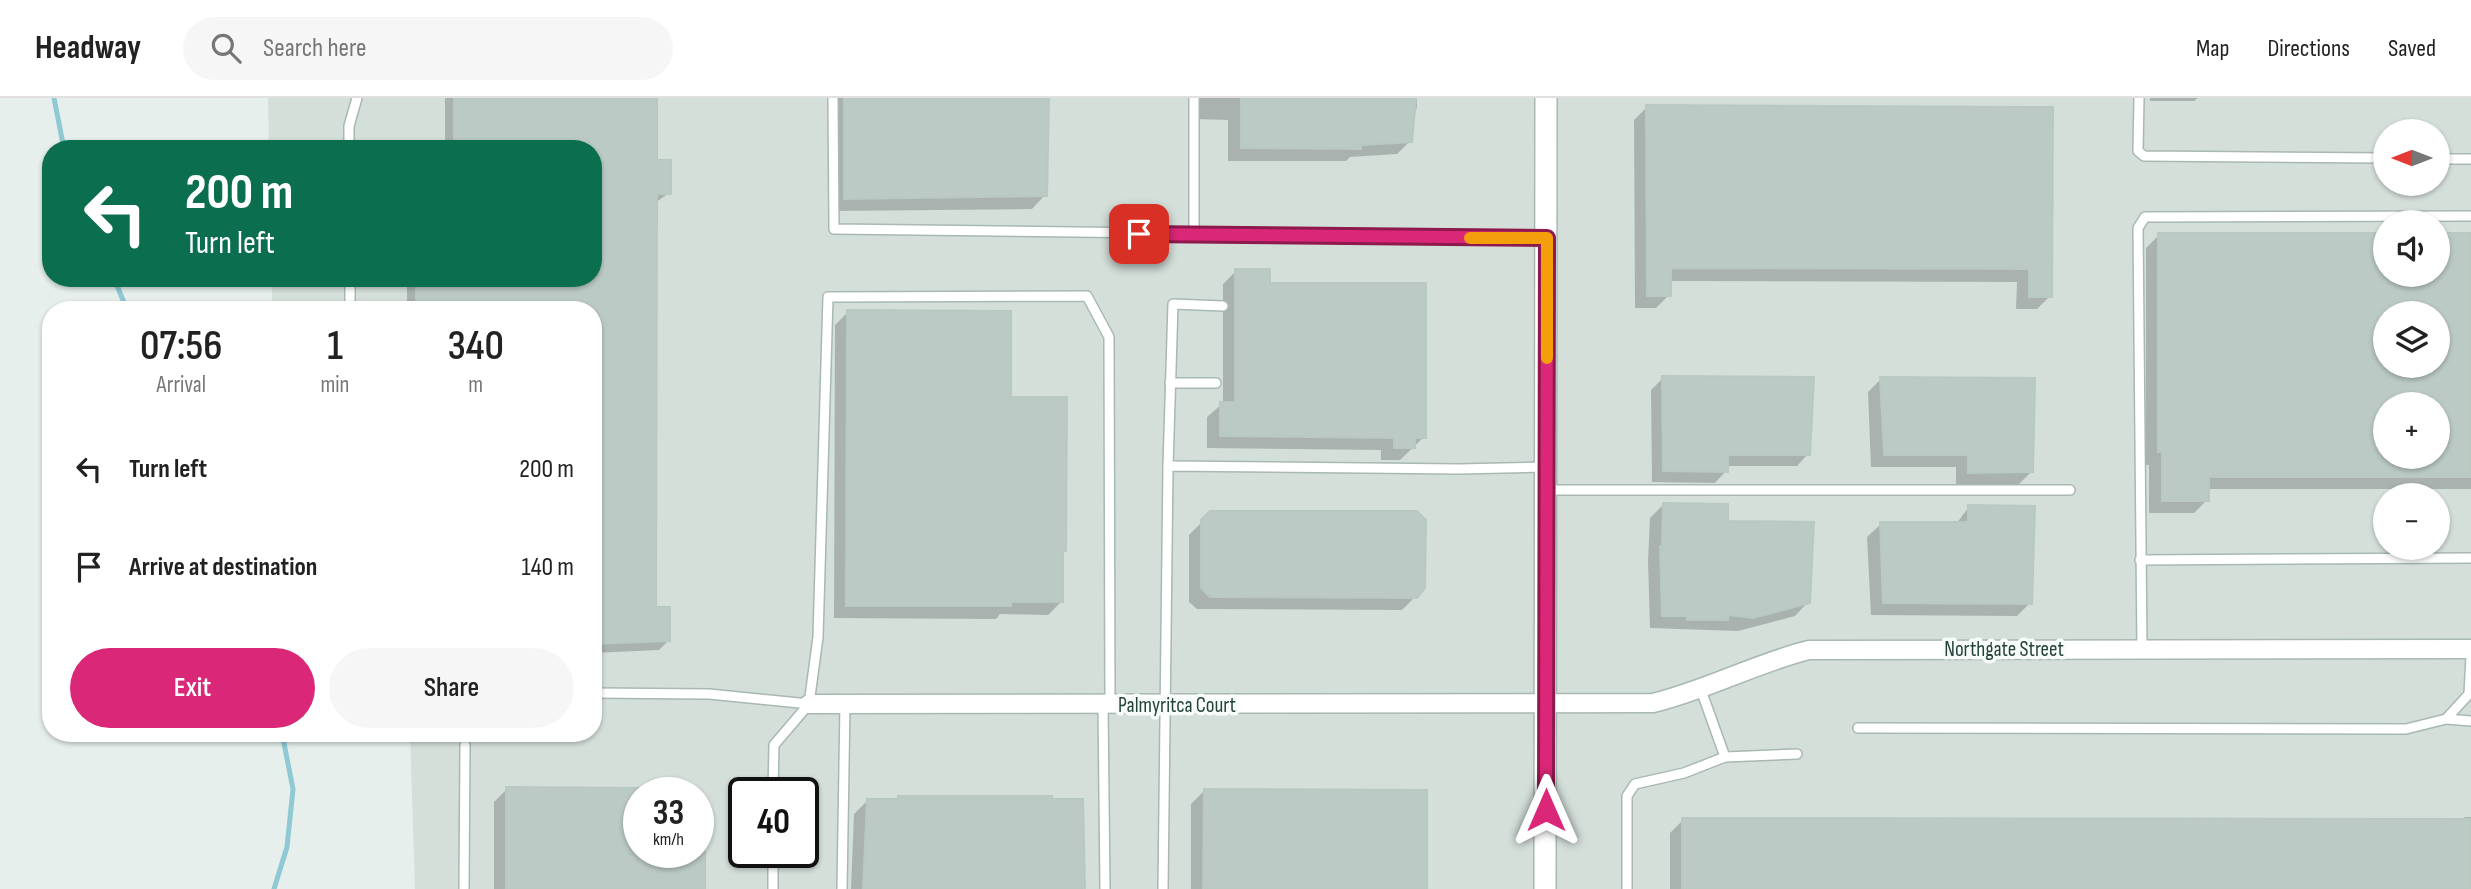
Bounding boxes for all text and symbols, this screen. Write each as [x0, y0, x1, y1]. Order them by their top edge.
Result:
search box [183, 17, 673, 80]
text: Headway [35, 28, 141, 68]
icon: search [207, 29, 245, 67]
text: Search here [263, 33, 366, 64]
text: Map [2196, 34, 2229, 63]
text: Directions [2267, 34, 2350, 63]
text: Saved [2388, 34, 2436, 63]
north arrow [2373, 119, 2450, 196]
map controls [2373, 119, 2450, 560]
text: 200 m [185, 164, 293, 223]
icon: left [70, 168, 161, 259]
pin [1109, 204, 1169, 264]
button: sound [2373, 210, 2450, 287]
icon: arrive [1120, 215, 1158, 253]
text: Turn left [185, 224, 275, 263]
button: layers [2373, 301, 2450, 378]
text: 07:56 [140, 321, 223, 372]
text: 1 [327, 321, 343, 372]
text: 340 [447, 321, 504, 372]
text: Arrival [157, 371, 206, 399]
text: min [321, 371, 349, 399]
text: m [468, 371, 483, 399]
button: + [2373, 392, 2450, 469]
icon: left [70, 450, 108, 488]
text: Turn left [129, 454, 207, 485]
text: 200 m [519, 454, 574, 485]
button: − [2373, 483, 2450, 560]
icon: arrive [70, 548, 108, 586]
text: Arrive at destination [129, 552, 317, 583]
text: 140 m [522, 552, 574, 583]
street label: Northgate Street [1944, 637, 2064, 662]
button: Exit [70, 648, 315, 728]
button: Share [329, 648, 574, 728]
street label: Palmyritca Court [1118, 693, 1236, 718]
position arrow [1509, 773, 1583, 847]
speed limit sign: 40 [728, 777, 819, 868]
text: 33 [653, 792, 684, 835]
text: km/h [653, 829, 684, 850]

